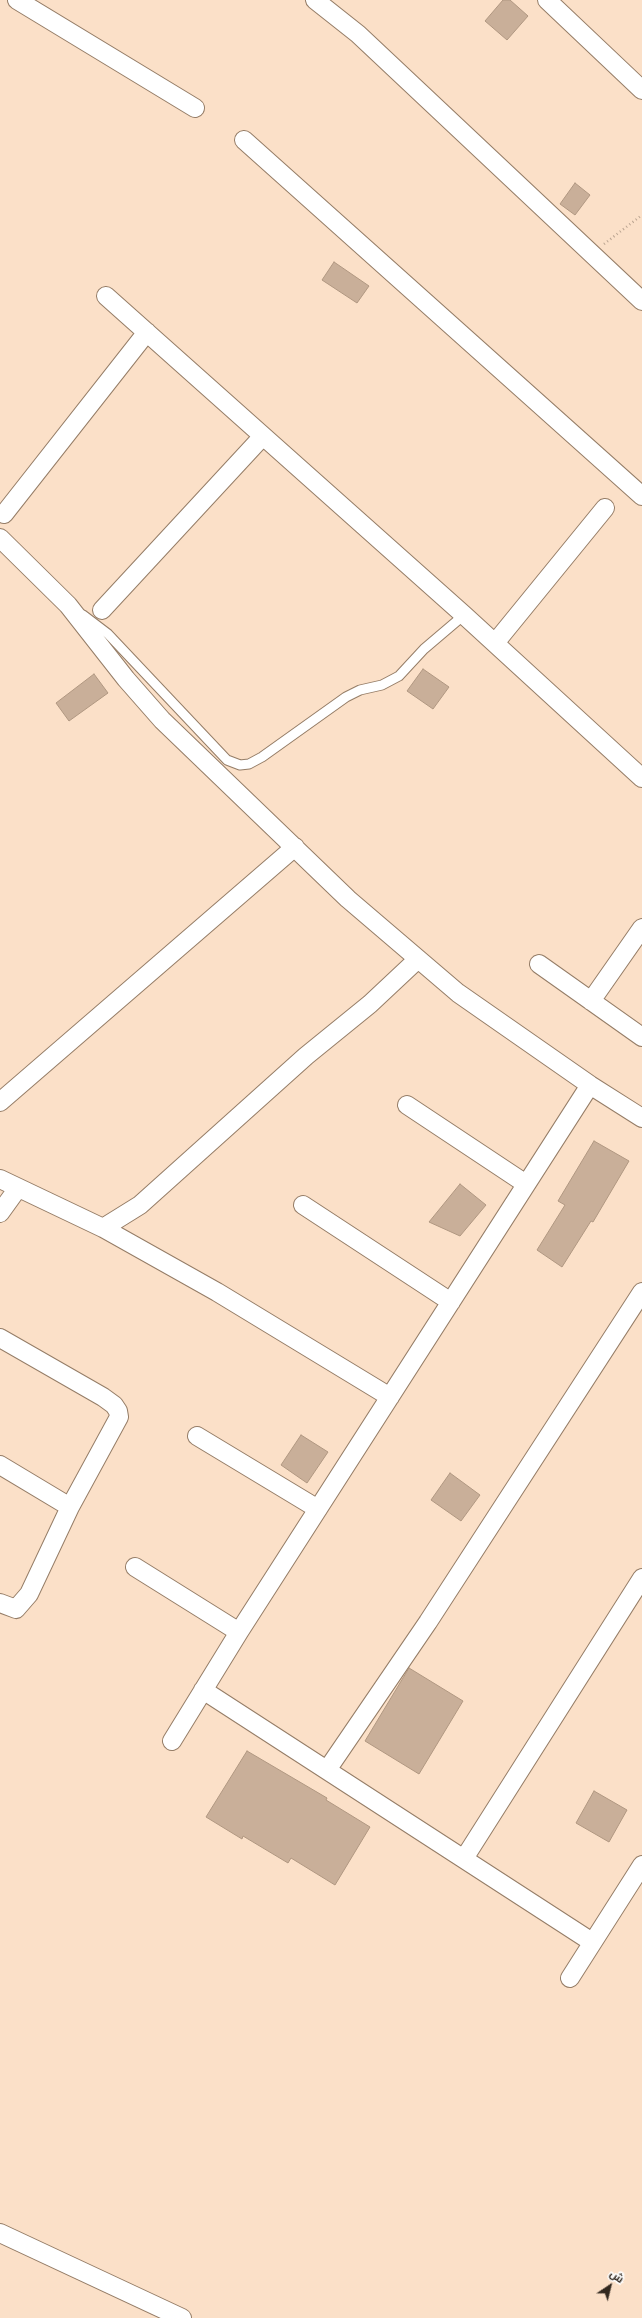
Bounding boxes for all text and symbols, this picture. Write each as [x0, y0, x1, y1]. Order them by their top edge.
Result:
north arrow [590, 2266, 630, 2306]
text: ش [607, 2266, 627, 2286]

